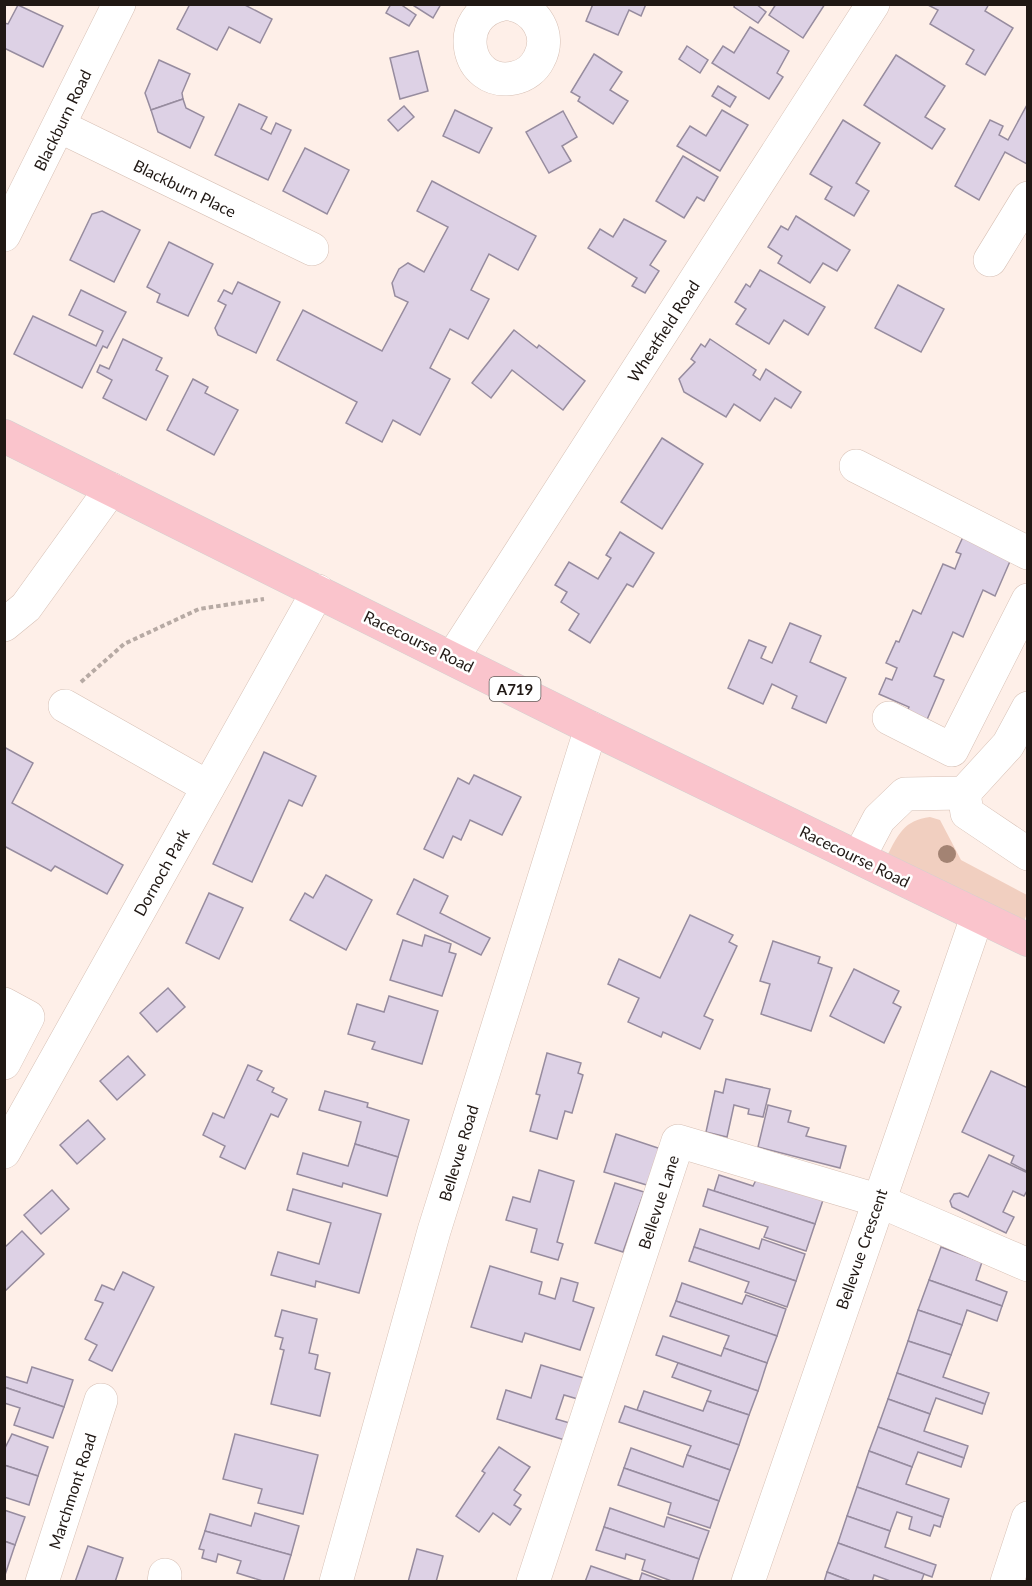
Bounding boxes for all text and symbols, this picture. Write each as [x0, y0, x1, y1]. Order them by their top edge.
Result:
street label: Blackburn Road [29, 66, 95, 174]
street label: Blackburn Place [131, 155, 239, 221]
street label: Wheatfield Road [623, 277, 703, 385]
street label: Racecourse Road [361, 606, 477, 676]
road number: A719 [490, 677, 540, 701]
street label: Racecourse Road [797, 821, 913, 891]
street label: Dornoch Park [129, 824, 193, 919]
street label: Bellevue Road [434, 1103, 482, 1203]
street label: Bellevue Lane [634, 1153, 682, 1251]
street label: Bellevue Crescent [831, 1186, 891, 1312]
street label: Marchmont Road [44, 1431, 100, 1551]

